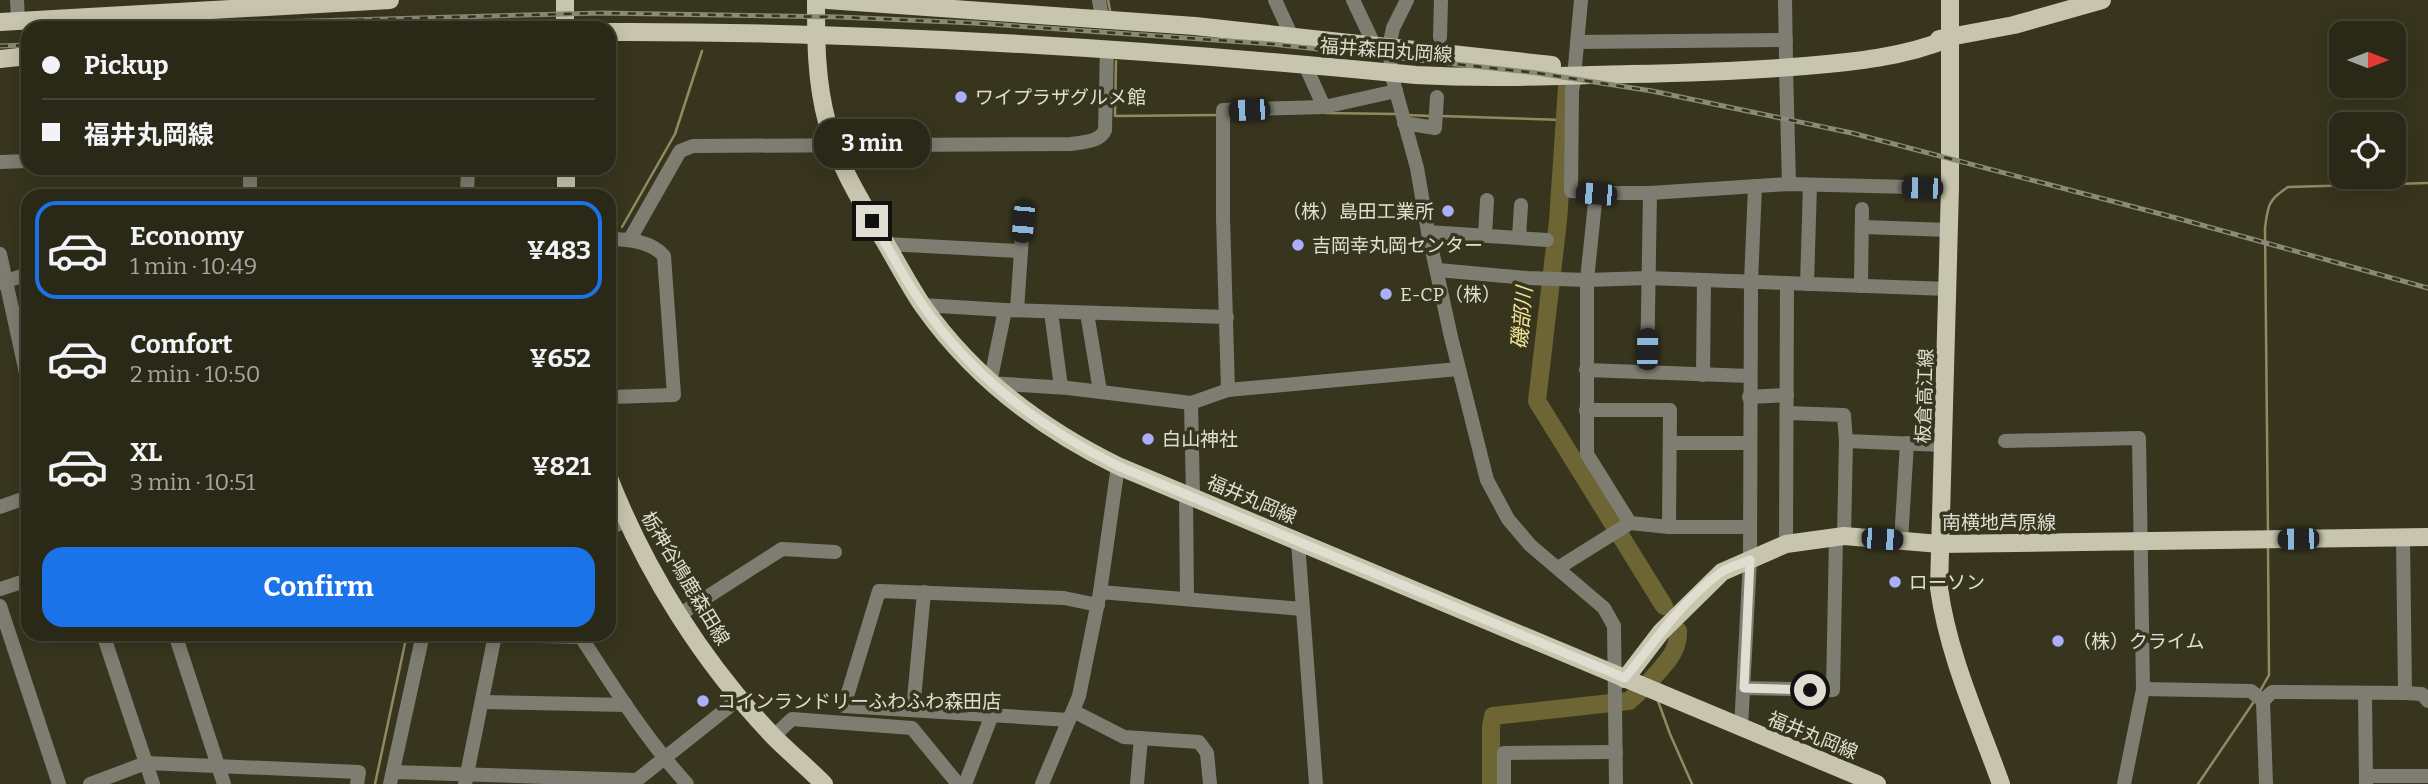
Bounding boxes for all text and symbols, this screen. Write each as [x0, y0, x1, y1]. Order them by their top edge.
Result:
north arrow [2329, 21, 2406, 98]
map controls [2329, 21, 2406, 189]
street label: 福井森田丸岡線 [1319, 34, 1453, 67]
text: Pickup [84, 50, 169, 81]
place label: ワイプラザグルメ館 [975, 86, 1146, 109]
marker: ワイプラザグルメ館 [953, 89, 969, 105]
car [1228, 99, 1271, 121]
button: locate [2329, 112, 2406, 189]
text: 福井丸岡線 [84, 120, 214, 151]
callout: 3 min [814, 120, 930, 168]
text: 3 min [841, 129, 903, 157]
car [1901, 177, 1944, 199]
car [1575, 182, 1618, 206]
car [1011, 200, 1036, 244]
place label: （株）島田工業所 [1282, 200, 1434, 223]
marker: （株）島田工業所 [1440, 203, 1456, 219]
route end [856, 205, 888, 237]
icon: car [46, 219, 109, 282]
text: Economy [130, 221, 244, 252]
place label: 吉岡幸丸岡センター [1312, 234, 1483, 257]
text: ¥483 [527, 235, 591, 266]
marker: 吉岡幸丸岡センター [1290, 237, 1306, 253]
text: 1 min · 10:49 [130, 252, 257, 280]
place label: E-CP（株） [1400, 283, 1501, 306]
water label: 磯部川 [1506, 283, 1538, 351]
marker: E-CP（株） [1378, 286, 1394, 302]
icon: car [46, 327, 109, 390]
car [1637, 328, 1658, 370]
text: Comfort [130, 329, 233, 360]
text: ¥652 [529, 343, 591, 374]
street label: 板倉高江線 [1911, 348, 1938, 444]
text: 2 min · 10:50 [130, 360, 260, 388]
place label: 白山神社 [1162, 428, 1238, 451]
marker: 白山神社 [1140, 431, 1156, 447]
icon: car [46, 435, 109, 498]
text: XL [130, 437, 162, 468]
text: ¥821 [531, 451, 591, 482]
text: 3 min · 10:51 [130, 468, 255, 496]
street label: 福井丸岡線 [1204, 470, 1300, 529]
street label: 栃神谷鳴鹿森田線 [637, 507, 735, 649]
street label: 南横地芦原線 [1942, 511, 2056, 534]
car [1861, 527, 1904, 551]
car [2277, 528, 2320, 550]
button: Confirm [42, 547, 595, 627]
place label: ローソン [1909, 571, 1985, 594]
marker: ローソン [1887, 574, 1903, 590]
place label: （株）クライム [2072, 630, 2205, 653]
marker: （株）クライム [2050, 633, 2066, 649]
route start [1794, 674, 1826, 706]
place label: コインランドリーふわふわ森田店 [717, 690, 1001, 713]
marker: コインランドリーふわふわ森田店 [695, 693, 711, 709]
street label: 福井丸岡線 [1764, 707, 1861, 764]

